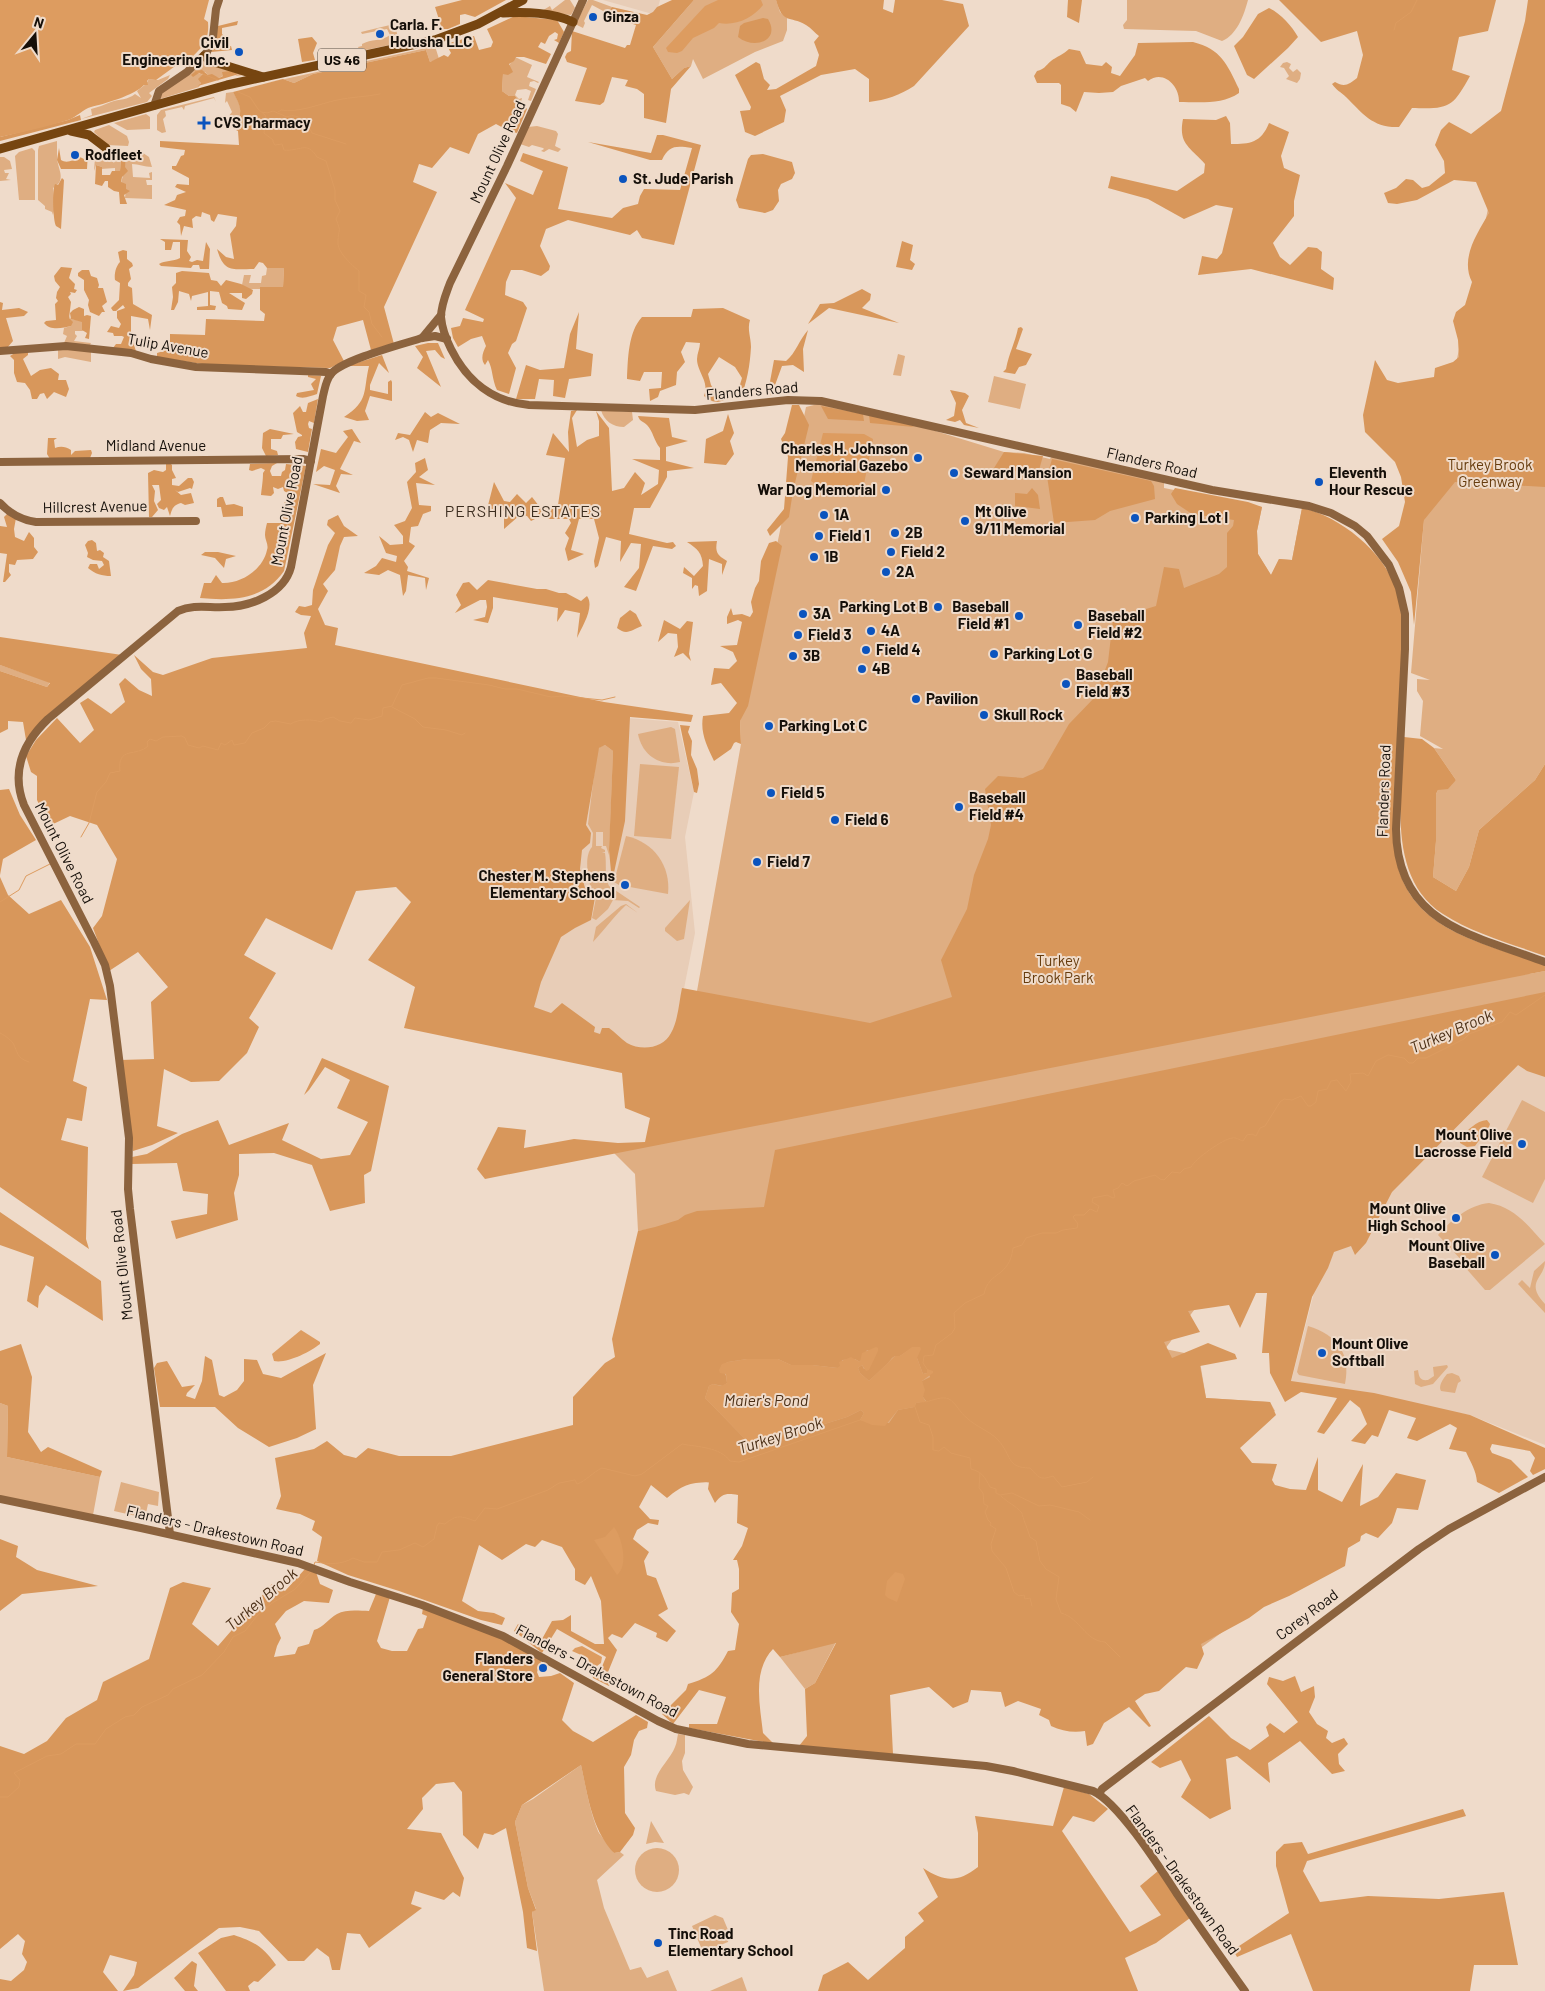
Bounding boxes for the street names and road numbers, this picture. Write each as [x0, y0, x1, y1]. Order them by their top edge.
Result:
road number: US 46 [318, 48, 366, 72]
street label: Mount Olive Road [465, 97, 529, 206]
street label: Tulip Avenue [126, 329, 210, 361]
street label: Flanders Road [705, 377, 799, 403]
street label: Midland Avenue [106, 436, 206, 454]
street label: Flanders Road [1105, 443, 1199, 481]
street label: Mount Olive Road [267, 455, 305, 567]
street label: Hillcrest Avenue [42, 496, 148, 516]
street label: Flanders Road [1372, 744, 1394, 838]
street label: Mount Olive Road [32, 799, 98, 906]
street label: Mount Olive Road [106, 1209, 136, 1321]
street label: Flanders - Drakestown Road [125, 1501, 306, 1559]
street label: Corey Road [1272, 1585, 1341, 1644]
street label: Flanders - Drakestown Road [513, 1620, 682, 1721]
street label: Flanders - Drakestown Road [1122, 1801, 1243, 1958]

